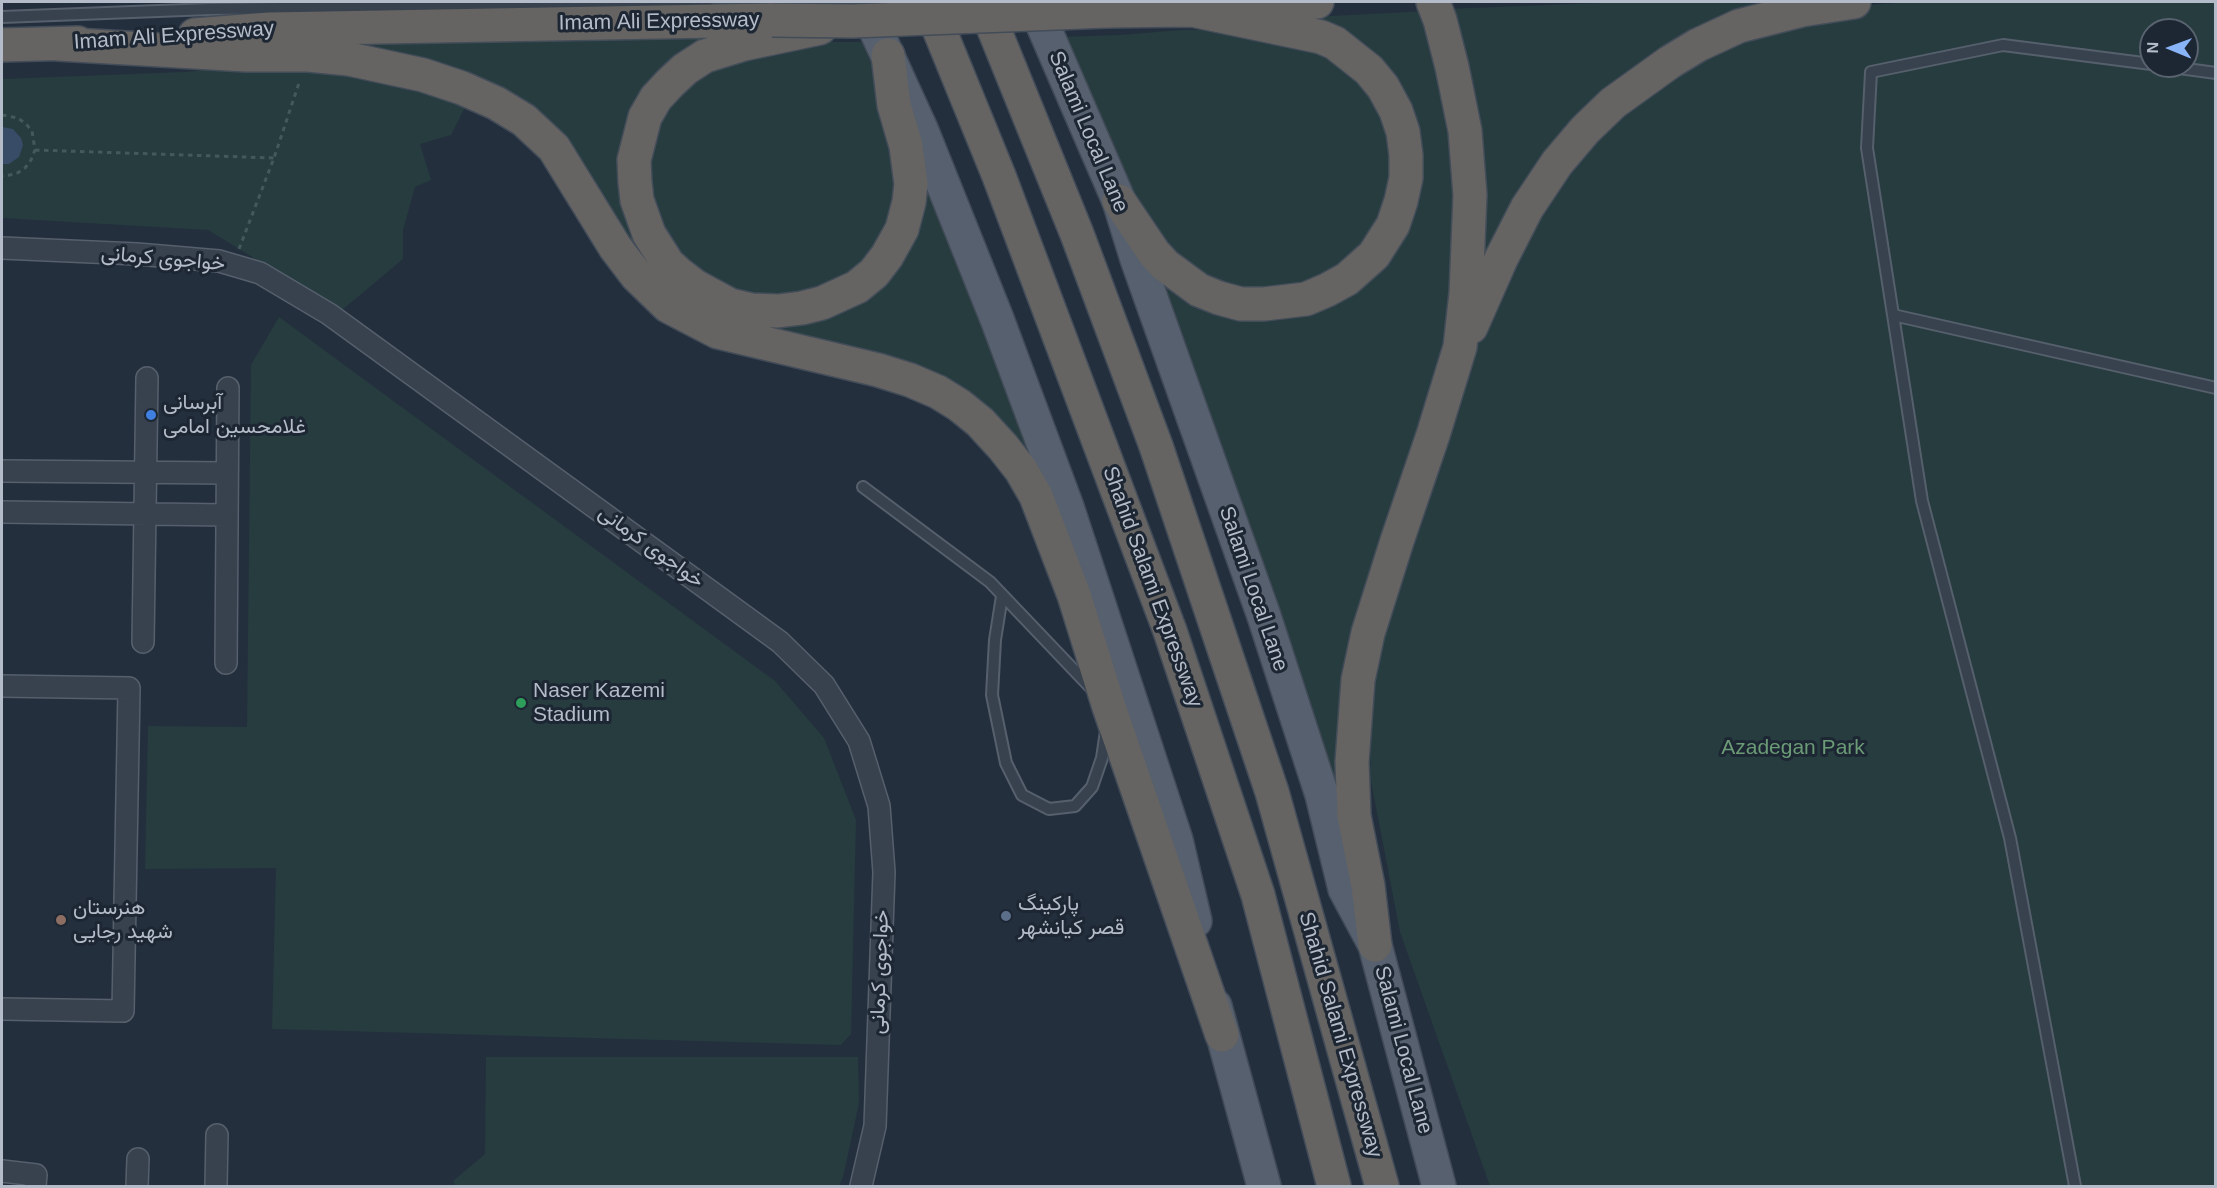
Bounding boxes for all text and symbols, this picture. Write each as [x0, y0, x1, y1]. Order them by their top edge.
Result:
street label: Imam Ali Expressway [558, 8, 760, 36]
street label: Imam Ali Expressway [73, 16, 275, 56]
north arrow [2139, 18, 2199, 78]
text: N [2144, 42, 2161, 54]
street label: Salami Local Lane [1043, 48, 1133, 216]
street label: خواجوی کرمانی [100, 241, 226, 277]
place label: آبرسانی غلامحسین امامی [163, 390, 306, 440]
marker: آبرسانی غلامحسین امامی [144, 408, 158, 422]
street label: Shahid Salami Expressway [1097, 463, 1207, 711]
street label: خواجوی کرمانی [593, 500, 709, 594]
street label: Salami Local Lane [1213, 503, 1293, 675]
place label: Naser Kazemi Stadium [533, 678, 665, 728]
marker: Naser Kazemi Stadium [514, 696, 528, 710]
park label: Azadegan Park [1721, 735, 1865, 761]
place label: پارکینگ قصر کیانشهر [1018, 891, 1124, 941]
place label: هنرستان شهید رجایی [73, 895, 173, 945]
street label: خواجوی کرمانی [865, 909, 895, 1035]
marker: پارکینگ قصر کیانشهر [999, 909, 1013, 923]
street label: Shahid Salami Expressway [1293, 909, 1387, 1161]
marker: هنرستان شهید رجایی [54, 913, 68, 927]
street label: Salami Local Lane [1368, 963, 1438, 1137]

